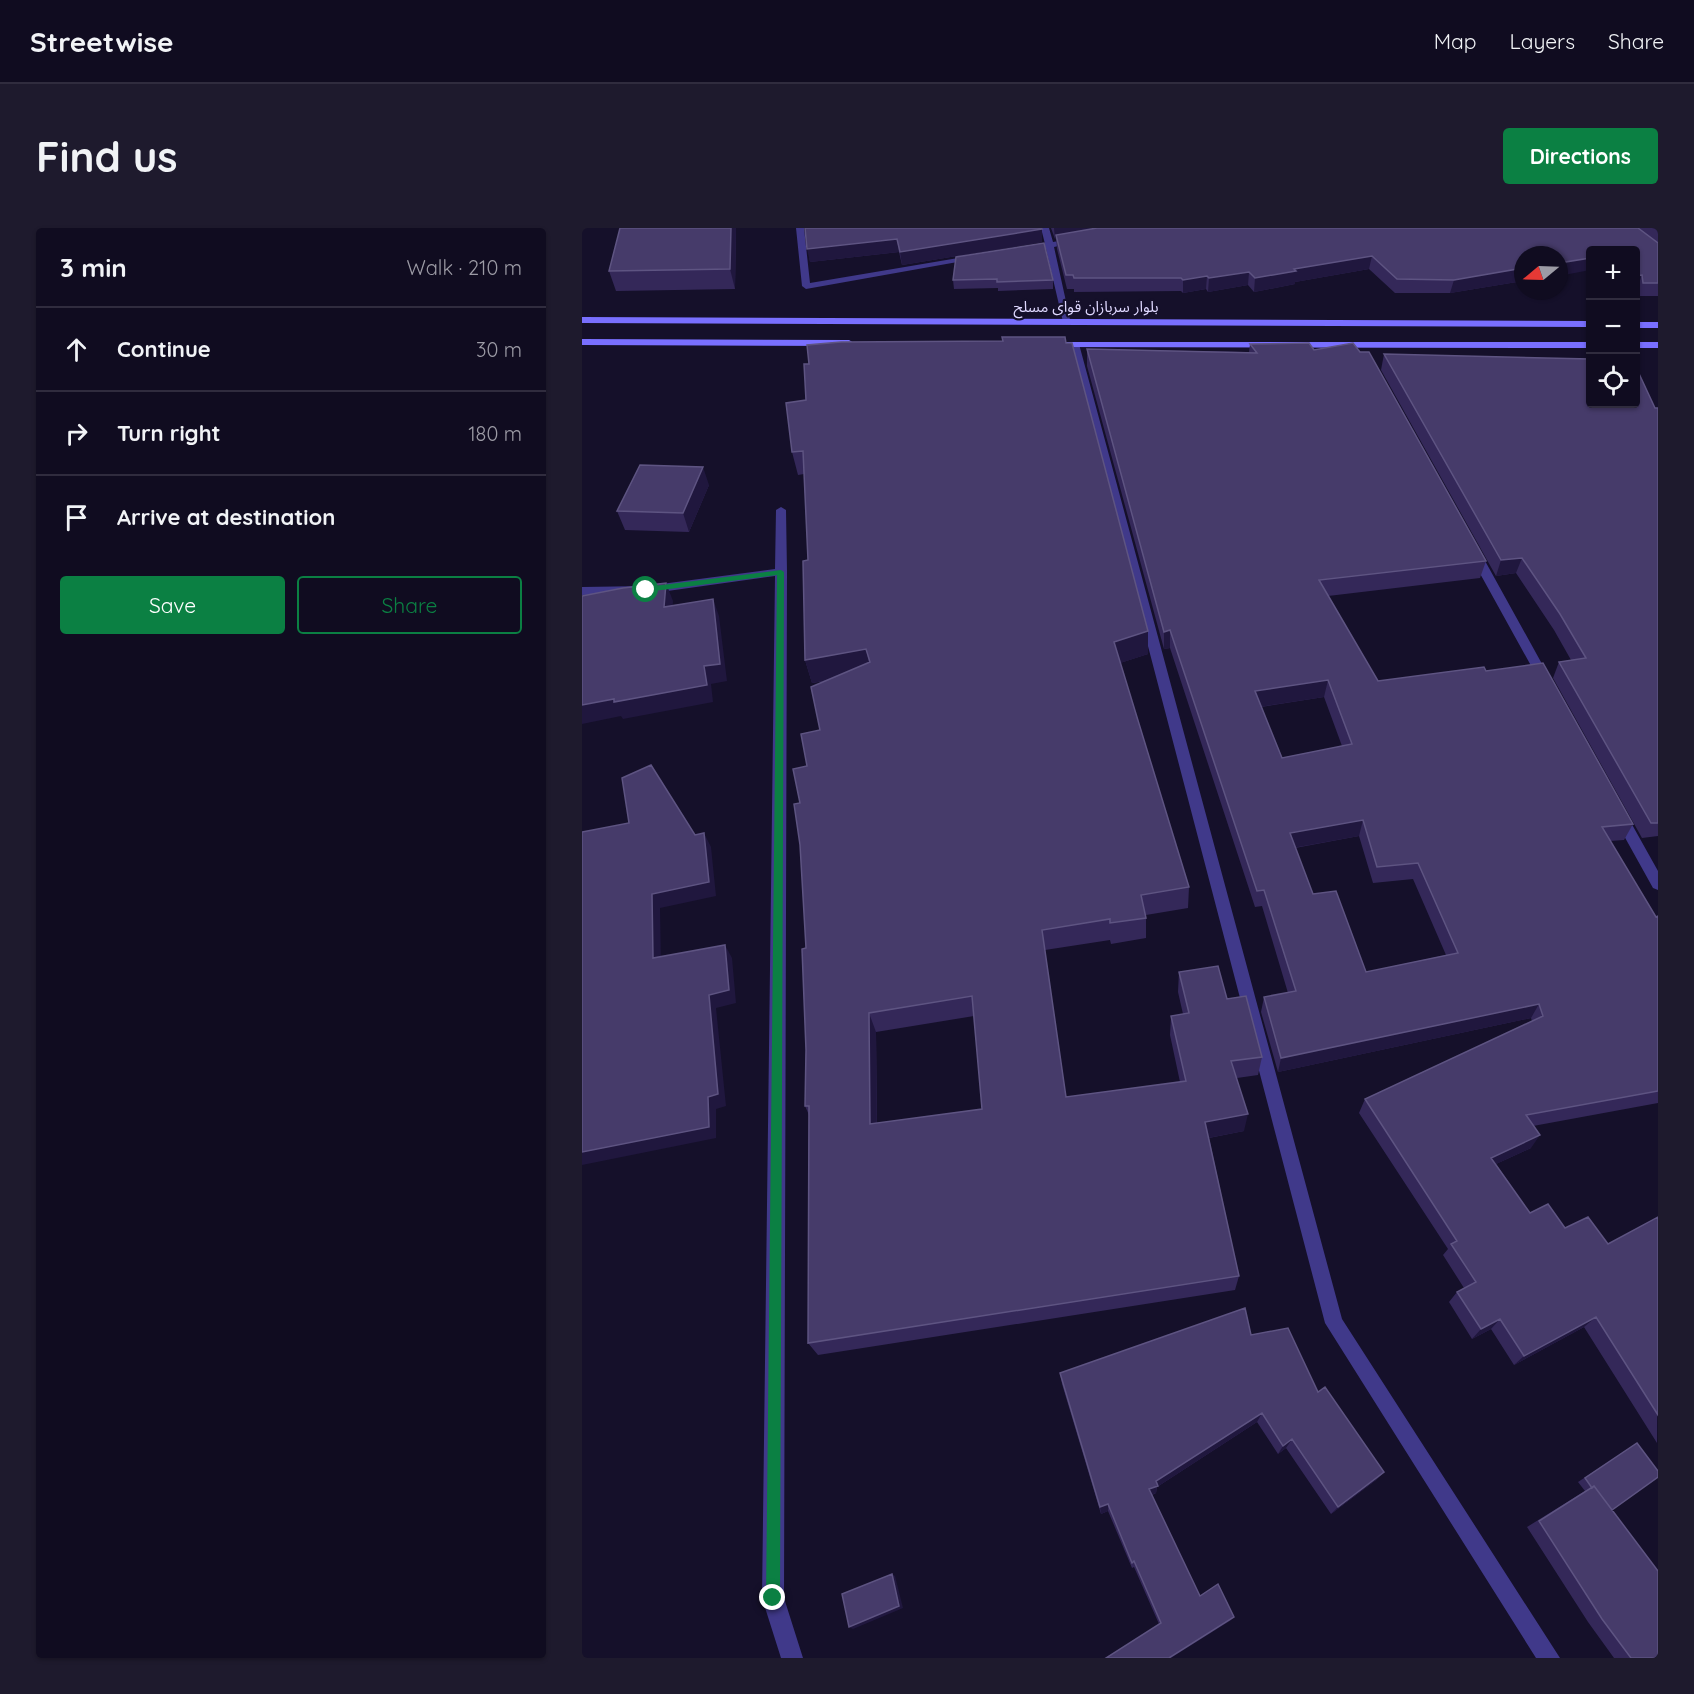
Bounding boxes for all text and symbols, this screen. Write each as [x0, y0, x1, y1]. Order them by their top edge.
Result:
text: Streetwise [30, 24, 173, 59]
text: Map [1434, 28, 1477, 54]
text: Layers [1510, 28, 1575, 54]
text: Share [1608, 28, 1664, 54]
button: Directions [1503, 128, 1658, 184]
text: Find us [36, 130, 178, 183]
north arrow [1514, 246, 1568, 300]
map controls [1586, 246, 1640, 408]
button: + [1586, 246, 1640, 300]
text: 3 min [60, 251, 127, 284]
text: Walk · 210 m [407, 255, 522, 280]
street label: بلوار سربازان قوای مسلح [1013, 297, 1159, 319]
button: − [1586, 300, 1640, 354]
icon: ahead [60, 333, 93, 366]
text: Continue [117, 335, 211, 363]
text: 30 m [476, 337, 522, 362]
button: locate [1586, 354, 1640, 408]
icon: right [60, 417, 93, 450]
text: Turn right [117, 419, 221, 447]
text: 180 m [468, 421, 522, 446]
icon: arrive [60, 501, 93, 534]
text: Arrive at destination [117, 503, 335, 531]
button: Save [60, 576, 285, 634]
button: Share [297, 576, 522, 634]
route start [632, 576, 658, 602]
route end [759, 1584, 785, 1610]

